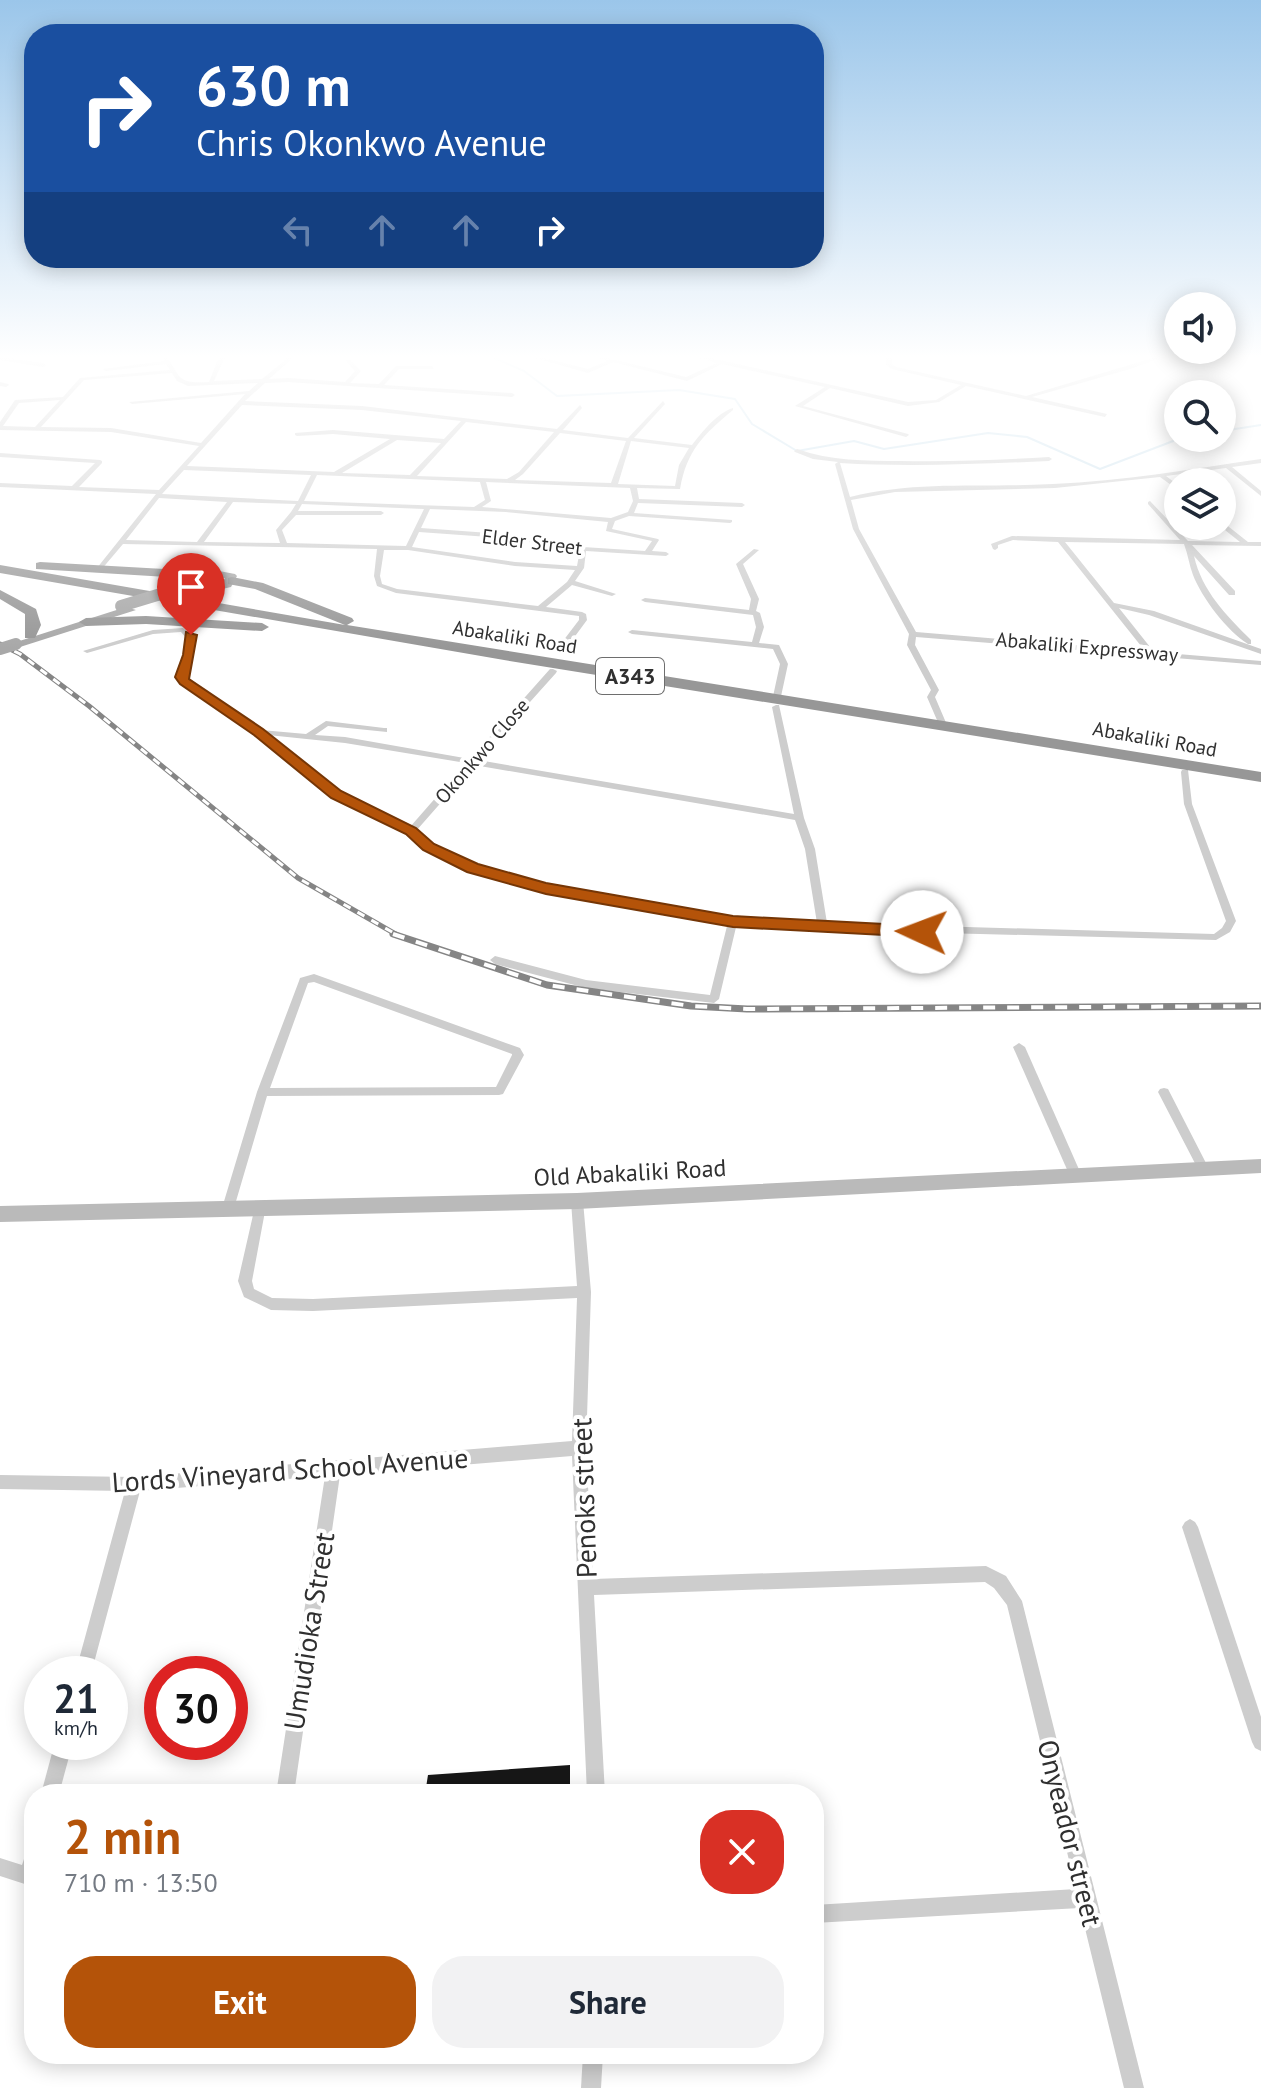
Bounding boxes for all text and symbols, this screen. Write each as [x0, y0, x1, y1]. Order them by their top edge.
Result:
text: 630 m [196, 49, 351, 121]
icon: right [64, 56, 168, 160]
text: Chris Okonkwo Avenue [196, 119, 547, 166]
icon: left [276, 208, 320, 252]
icon: ahead [360, 208, 404, 252]
icon: ahead [444, 208, 488, 252]
icon: right [528, 208, 572, 252]
map controls [1164, 292, 1236, 540]
button: sound [1164, 292, 1236, 364]
button: search [1164, 380, 1236, 452]
button: layers [1164, 468, 1236, 540]
street label: Elder Street [480, 523, 584, 561]
pin [157, 553, 225, 635]
icon: arrive [169, 565, 213, 609]
street label: Abakaliki Road [451, 614, 579, 660]
street label: Abakaliki Expressway [995, 626, 1180, 668]
road number: A343 [596, 658, 664, 694]
street label: Okonkwo Close [429, 693, 535, 809]
street label: Abakaliki Road [1091, 715, 1219, 763]
position arrow [880, 890, 964, 974]
street label: Old Abakaliki Road [533, 1152, 727, 1193]
street label: Penoks street [562, 1417, 605, 1579]
street label: Lords Vineyard School Avenue [111, 1439, 469, 1500]
street label: Umudioka Street [275, 1529, 342, 1733]
speed limit sign: 30 [144, 1656, 248, 1760]
text: 21 [53, 1672, 99, 1724]
text: km/h [54, 1715, 98, 1741]
street label: Onyeador street [1029, 1736, 1112, 1930]
text: 2 min [64, 1805, 181, 1867]
button: close [700, 1810, 784, 1894]
text: 710 m · 13:50 [64, 1866, 218, 1899]
button: Exit [64, 1956, 416, 2048]
button: Share [432, 1956, 784, 2048]

